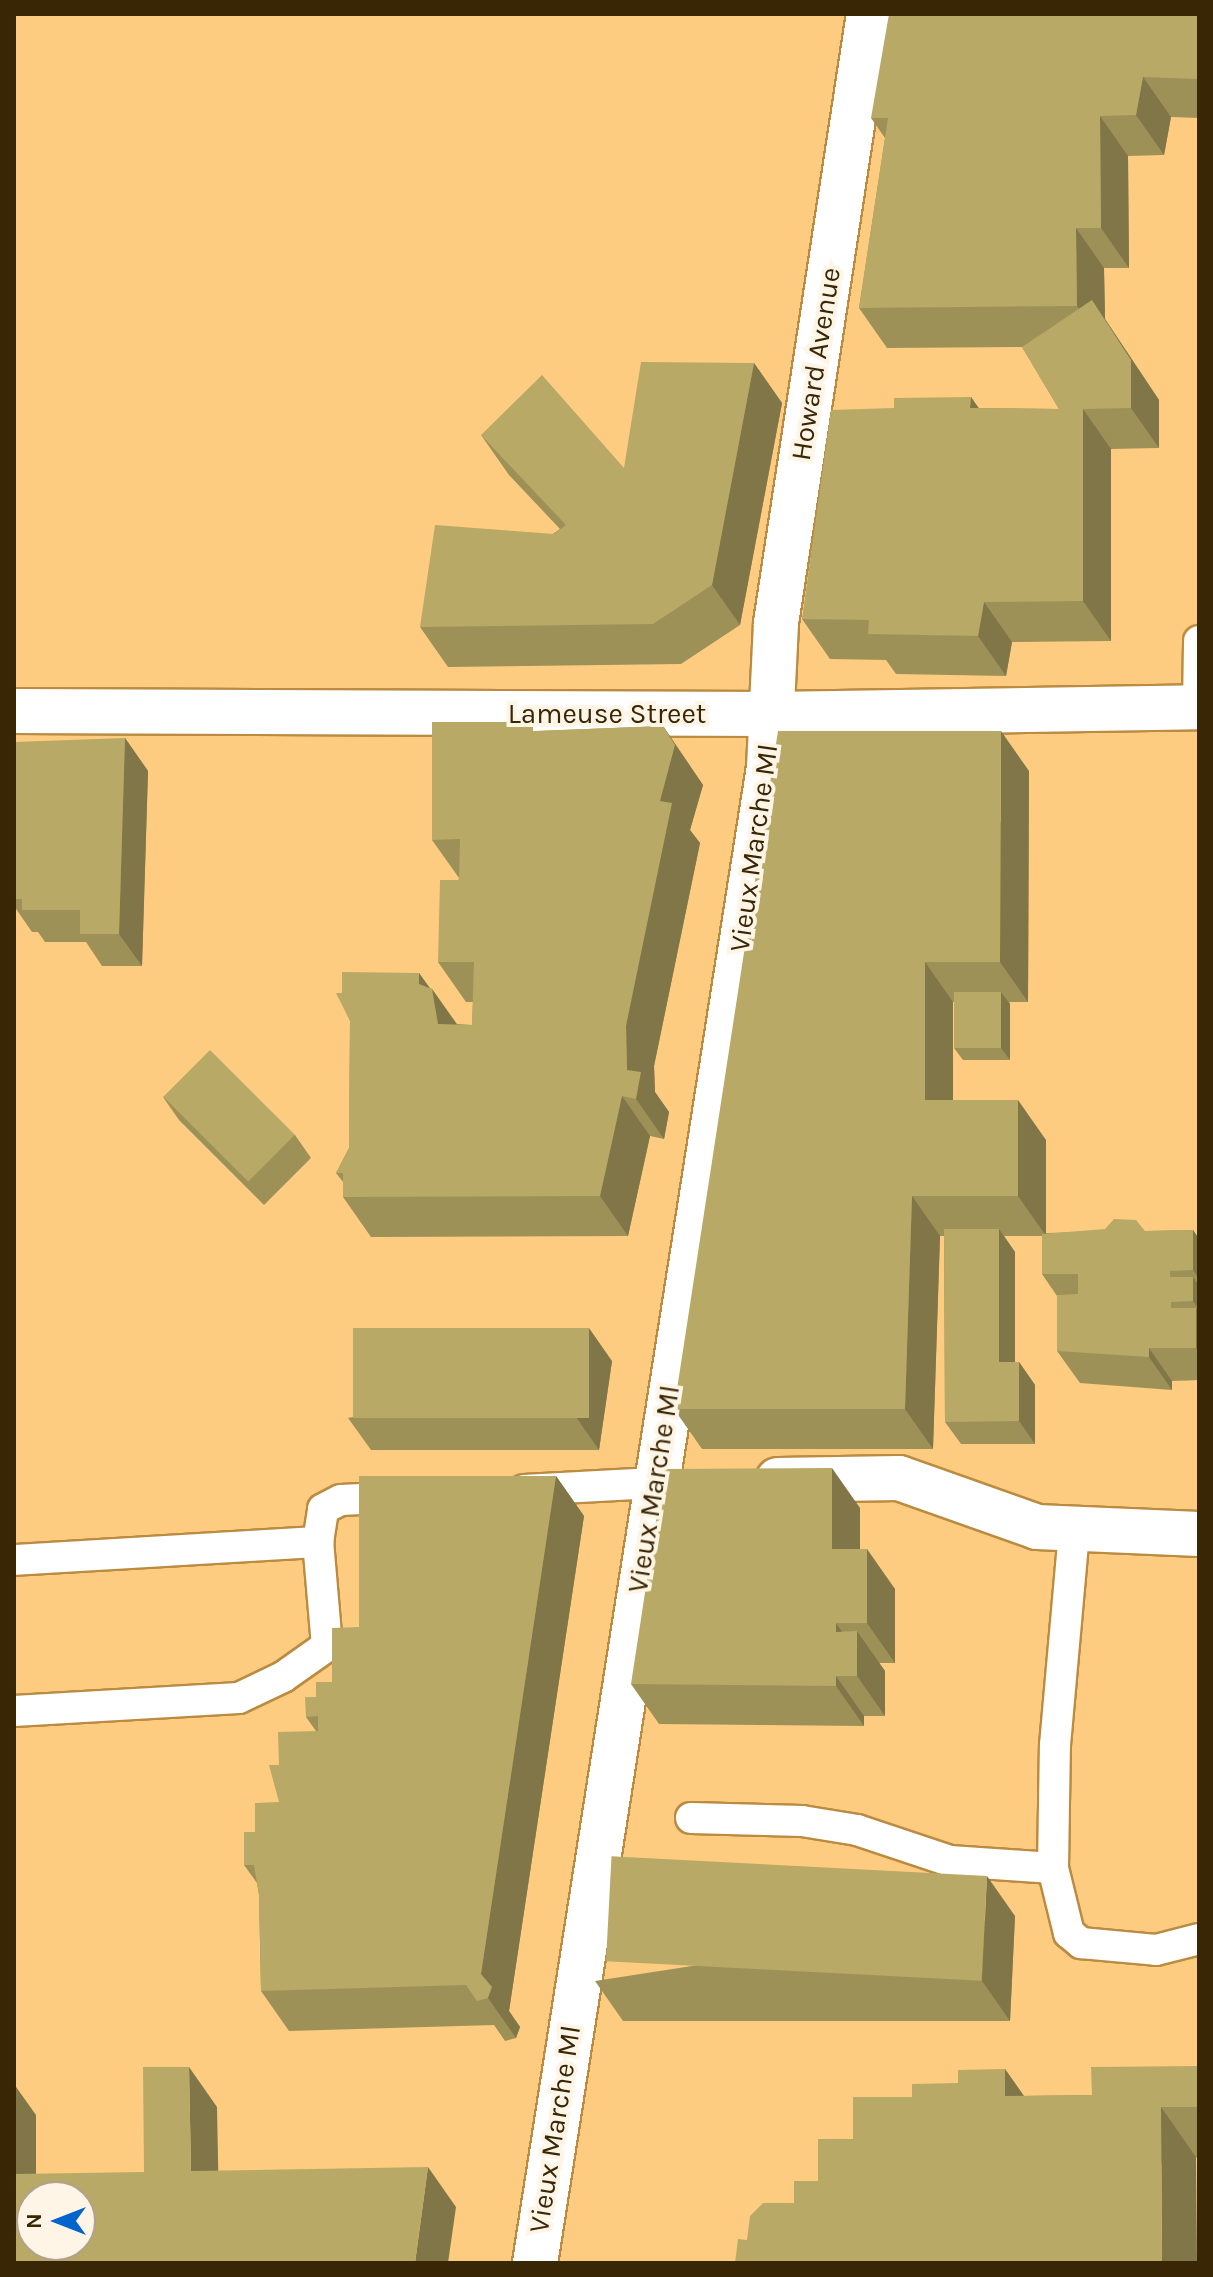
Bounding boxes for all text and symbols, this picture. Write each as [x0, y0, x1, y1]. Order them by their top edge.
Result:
street label: Howard Avenue [784, 265, 848, 463]
street label: Lameuse Street [508, 697, 706, 731]
street label: Vieux Marche Ml [723, 742, 785, 954]
street label: Vieux Marche Ml [621, 1383, 687, 1595]
street label: Vieux Marche Ml [522, 2023, 588, 2235]
north arrow [16, 2181, 96, 2261]
text: N [21, 2213, 47, 2229]

